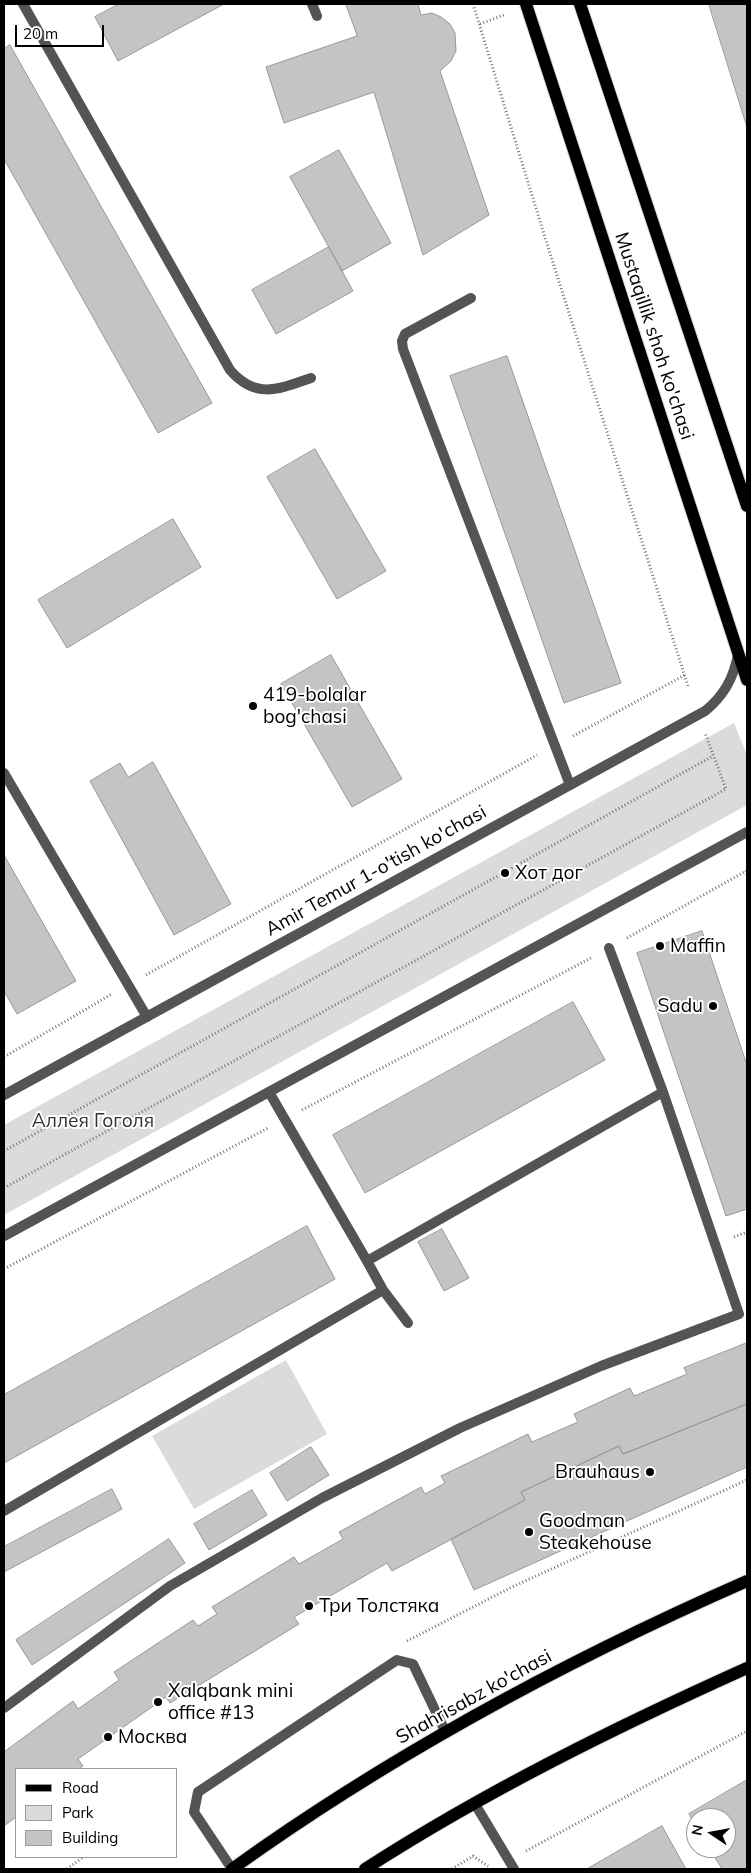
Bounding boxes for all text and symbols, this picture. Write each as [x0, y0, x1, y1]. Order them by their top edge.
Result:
scale bar [18, 15, 106, 47]
text: 20 m [23, 24, 58, 43]
street label: Mustaqillik shoh ko'chasi [610, 229, 698, 443]
place label: 419-bolalar bog'chasi [263, 684, 366, 728]
marker: 419-bolalar bog'chasi [247, 700, 259, 712]
street label: Amir Temur 1-o'tish ko'chasi [262, 801, 490, 941]
place label: Хот дог [515, 862, 583, 884]
marker: Хот дог [499, 867, 511, 879]
place label: Maffin [670, 935, 726, 957]
marker: Maffin [654, 940, 666, 952]
place label: Sadu [657, 995, 703, 1017]
marker: Sadu [707, 1000, 719, 1012]
park label: Аллея Гоголя [32, 1110, 154, 1132]
place label: Brauhaus [555, 1461, 640, 1483]
marker: Brauhaus [644, 1466, 656, 1478]
place label: Goodman Steakehouse [539, 1510, 652, 1554]
marker: Goodman Steakehouse [523, 1526, 535, 1538]
place label: Три Толстяка [319, 1595, 439, 1617]
marker: Три Толстяка [303, 1600, 315, 1612]
street label: Shahrisabz ko'chasi [392, 1645, 556, 1749]
place label: Xalqbank mini office #13 [168, 1680, 293, 1724]
marker: Xalqbank mini office #13 [152, 1696, 164, 1708]
place label: Москва [118, 1726, 187, 1748]
marker: Москва [102, 1731, 114, 1743]
legend [15, 1768, 178, 1858]
text: Road [62, 1778, 99, 1797]
text: Park [62, 1803, 94, 1822]
north arrow [686, 1808, 736, 1858]
text: N [687, 1823, 707, 1837]
text: Building [62, 1828, 118, 1847]

